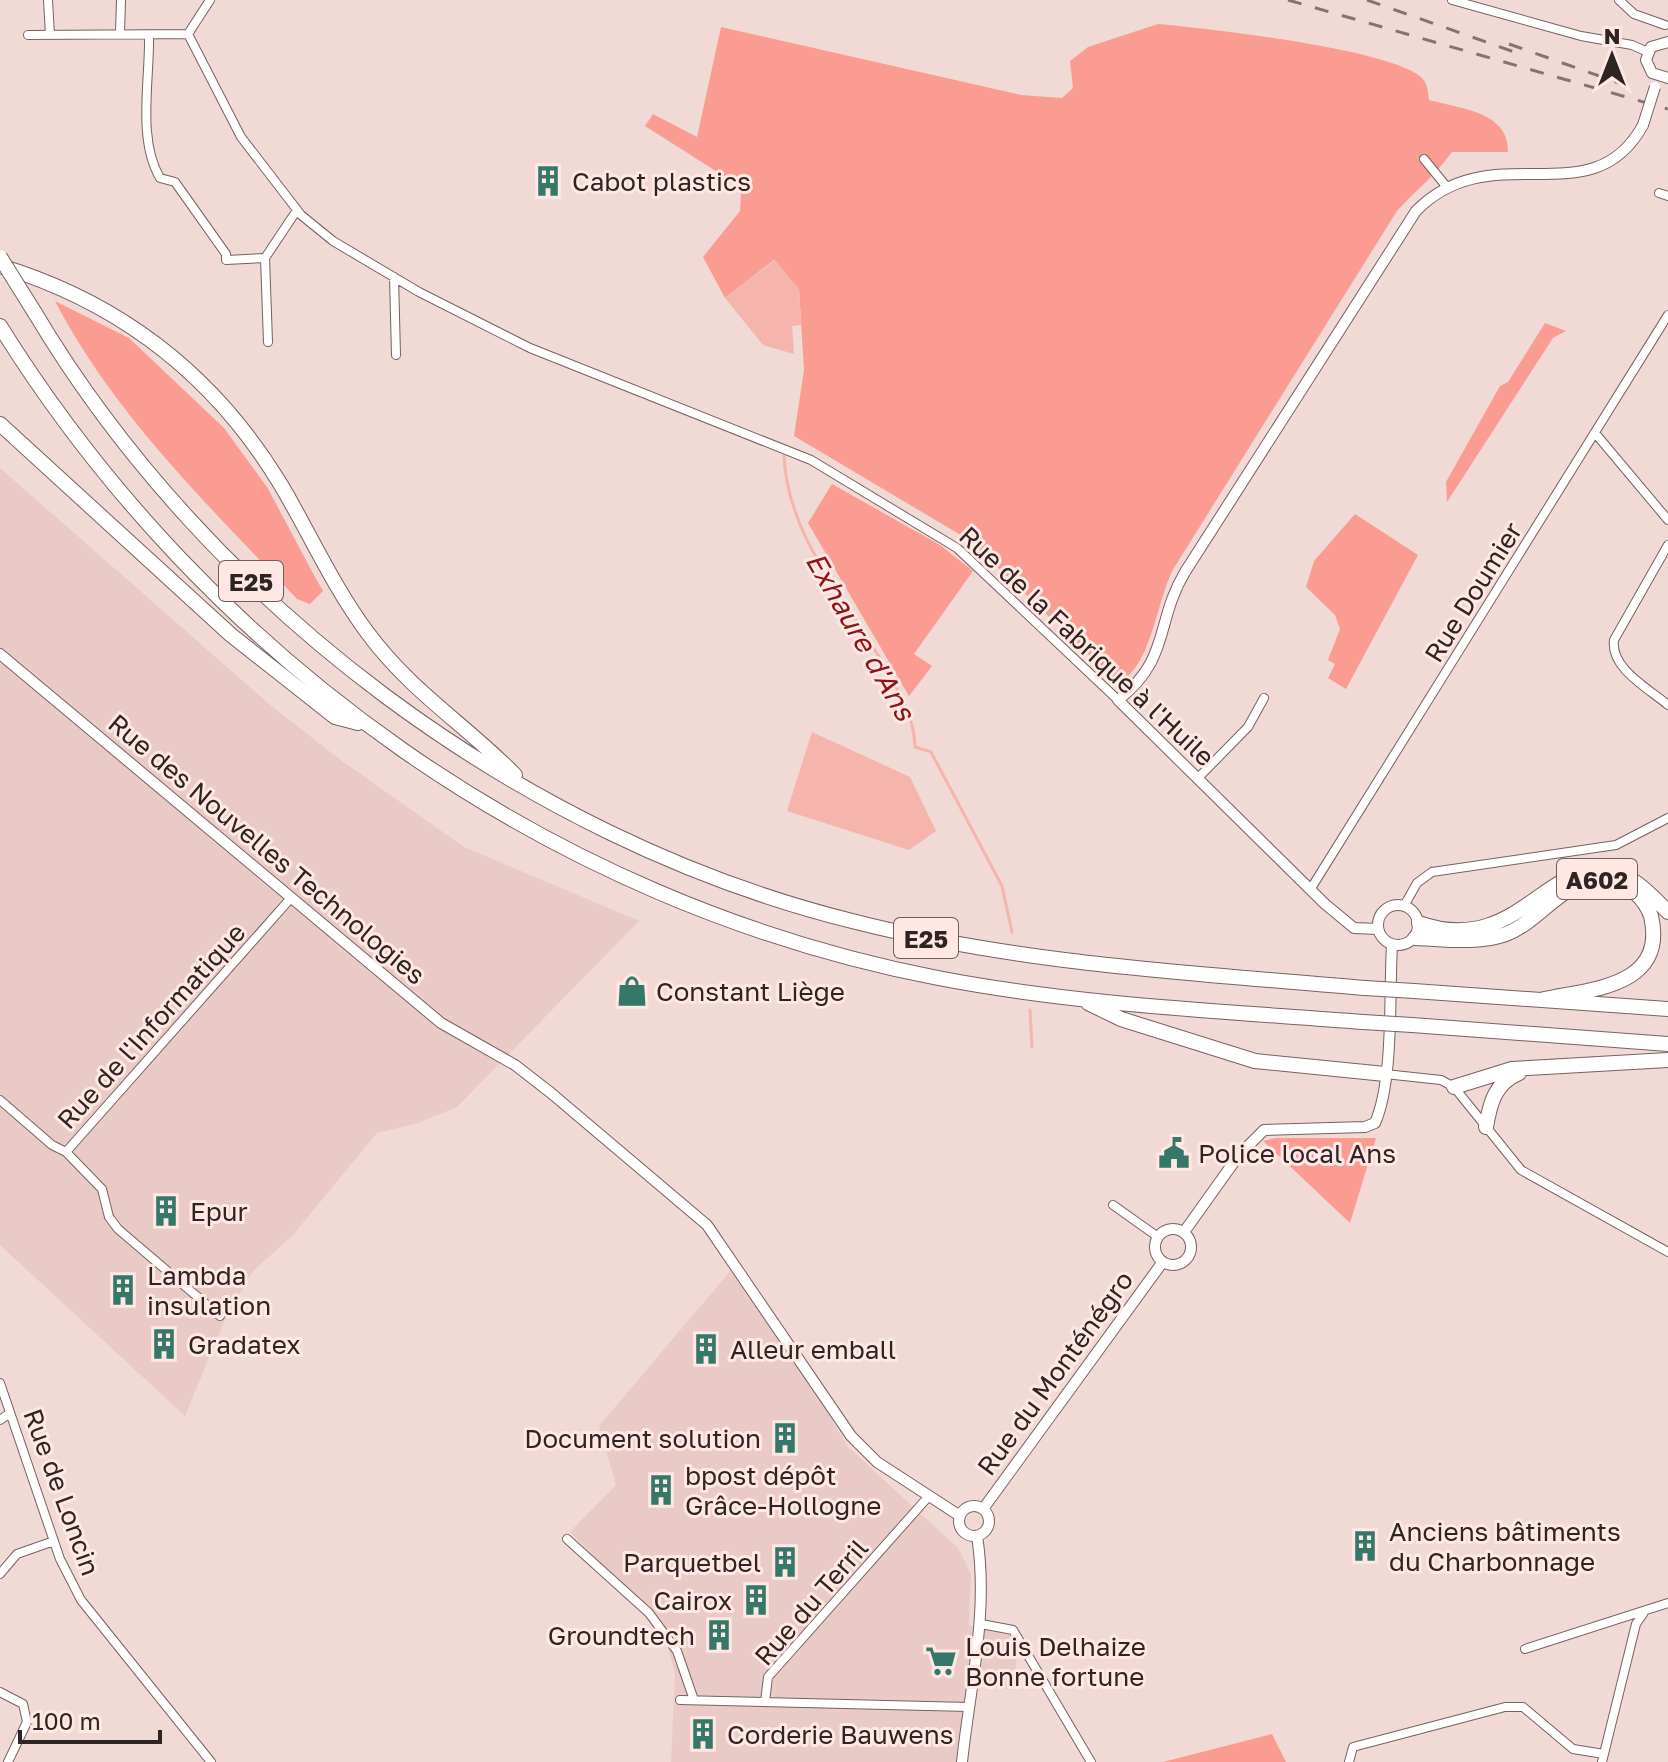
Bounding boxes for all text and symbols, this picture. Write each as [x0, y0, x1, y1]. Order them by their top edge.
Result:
north arrow [1572, 16, 1652, 96]
text: N [1604, 22, 1620, 49]
building icon: Cabot plastics [531, 164, 565, 198]
place label: Cabot plastics [572, 166, 751, 197]
street label: Rue Doumier [1418, 516, 1528, 668]
street label: Rue de la Fabrique à l'Huile [953, 520, 1221, 772]
water label: Exhaure d'Ans [800, 546, 923, 727]
road number: E25 [219, 561, 283, 601]
street label: Rue des Nouvelles Technologies [102, 707, 432, 991]
road number: A602 [1557, 859, 1637, 899]
street label: Rue de l'Informatique [51, 917, 251, 1135]
road number: E25 [894, 918, 958, 958]
shop icon: Constant Liège [615, 974, 649, 1008]
place label: Constant Liège [656, 976, 845, 1007]
public building icon: Police local Ans [1157, 1136, 1191, 1170]
place label: Police local Ans [1198, 1138, 1396, 1169]
building icon: Epur [149, 1194, 183, 1228]
place label: Epur [190, 1196, 248, 1227]
place label: Lambda insulation [147, 1260, 271, 1321]
street label: Rue du Monténégro [971, 1265, 1139, 1481]
building icon: Lambda insulation [106, 1273, 140, 1307]
building icon: Gradatex [147, 1327, 181, 1361]
place label: Gradatex [188, 1329, 301, 1360]
building icon: Alleur emball [689, 1332, 723, 1366]
place label: Alleur emball [730, 1334, 896, 1365]
street label: Rue de Loncin [17, 1404, 107, 1580]
building icon: Document solution [768, 1421, 802, 1455]
place label: Document solution [524, 1423, 761, 1454]
place label: bpost dépôt Grâce-Hollogne [685, 1460, 881, 1521]
building icon: bpost dépôt Grâce-Hollogne [644, 1473, 678, 1507]
place label: Anciens bâtiments du Charbonnage [1389, 1516, 1621, 1577]
building icon: Anciens bâtiments du Charbonnage [1348, 1529, 1382, 1563]
street label: Rue du Terril [748, 1533, 874, 1671]
building icon: Parquetbel [768, 1545, 802, 1579]
place label: Parquetbel [623, 1547, 761, 1578]
building icon: Cairox [739, 1583, 773, 1617]
place label: Cairox [653, 1585, 732, 1616]
building icon: Groundtech [702, 1618, 736, 1652]
place label: Groundtech [548, 1620, 695, 1651]
place label: Louis Delhaize Bonne fortune [965, 1631, 1146, 1692]
supermarket icon: Louis Delhaize Bonne fortune [924, 1644, 958, 1678]
scale bar [20, 1694, 160, 1744]
text: 100 m [32, 1706, 101, 1735]
building icon: Corderie Bauwens [686, 1717, 720, 1751]
place label: Corderie Bauwens [727, 1719, 953, 1750]

